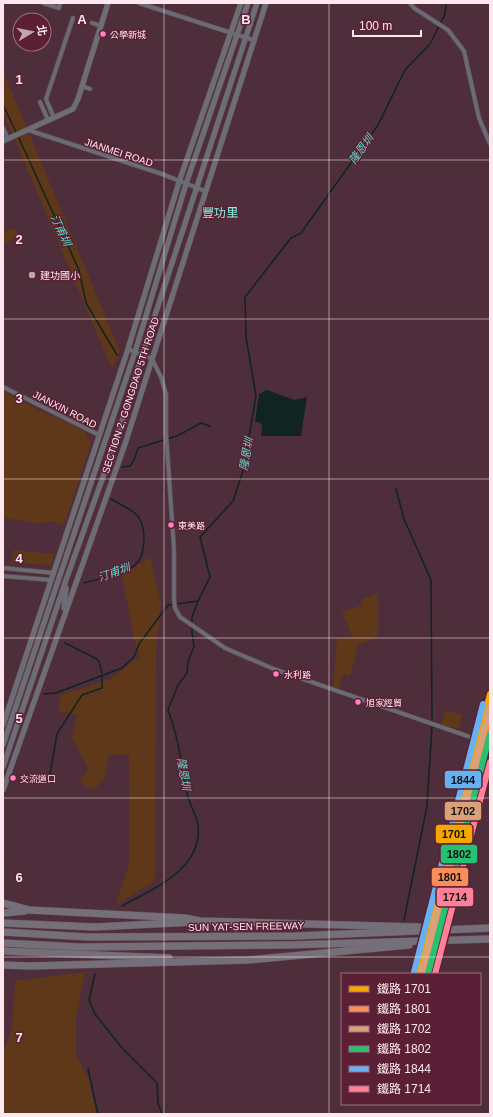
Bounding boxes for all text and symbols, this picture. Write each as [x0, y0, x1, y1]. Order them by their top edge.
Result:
north arrow [12, 12, 52, 52]
text: A [77, 12, 87, 27]
text: B [241, 12, 251, 27]
scale bar [353, 12, 421, 38]
text: 100 m [359, 19, 392, 33]
text: 北 [35, 24, 49, 37]
marker: 公學新城 [98, 29, 108, 39]
place label: 公學新城 [110, 30, 146, 40]
text: 1 [15, 72, 23, 87]
water label: 隆恩圳 [347, 130, 377, 166]
street label: JIANMEI ROAD [83, 136, 154, 169]
district label: 豐功里 [202, 206, 238, 220]
water label: 汀甫圳 [49, 213, 74, 249]
text: 2 [15, 232, 23, 247]
marker: 建功國小 [27, 270, 37, 280]
place label: 建功國小 [40, 270, 80, 281]
street label: SECTION 2, GONGDAO 5TH ROAD [100, 316, 161, 475]
street label: JIANXIN ROAD [31, 389, 98, 430]
text: 3 [15, 391, 23, 406]
water label: 隆恩圳 [237, 435, 255, 471]
marker: 東美路 [166, 520, 176, 530]
place label: 東美路 [178, 521, 205, 531]
text: 4 [15, 551, 23, 566]
water label: 汀甫圳 [96, 560, 133, 583]
marker: 水利路 [271, 669, 281, 679]
place label: 水利路 [284, 670, 311, 680]
marker: 旭家經貿 [353, 697, 363, 707]
place label: 旭家經貿 [366, 698, 402, 708]
text: 5 [15, 711, 23, 726]
water label: 隆恩圳 [175, 757, 193, 793]
line badge: 1844 [444, 770, 482, 789]
marker: 交流道口 [8, 773, 18, 783]
place label: 交流道口 [20, 774, 56, 784]
text: 1844 [451, 774, 476, 786]
line badge: 1702 [444, 801, 482, 821]
text: 1702 [451, 805, 475, 817]
line badge: 1701 [435, 824, 473, 844]
text: 1701 [442, 828, 466, 840]
line badge: 1802 [440, 844, 478, 864]
text: 1802 [447, 848, 471, 860]
line badge: 1801 [431, 867, 469, 887]
text: 6 [15, 870, 23, 885]
text: 1801 [438, 871, 462, 883]
line badge: 1714 [436, 887, 474, 907]
text: 1714 [443, 891, 468, 903]
street label: SUN YAT-SEN FREEWAY [188, 920, 304, 933]
legend [341, 973, 481, 1105]
text: 鐵路 1701 [377, 982, 431, 996]
text: 鐵路 1801 [377, 1002, 431, 1016]
text: 鐵路 1702 [377, 1022, 431, 1036]
text: 7 [15, 1030, 23, 1045]
text: 鐵路 1802 [377, 1042, 431, 1056]
text: 鐵路 1844 [377, 1062, 431, 1076]
text: 鐵路 1714 [377, 1082, 431, 1096]

